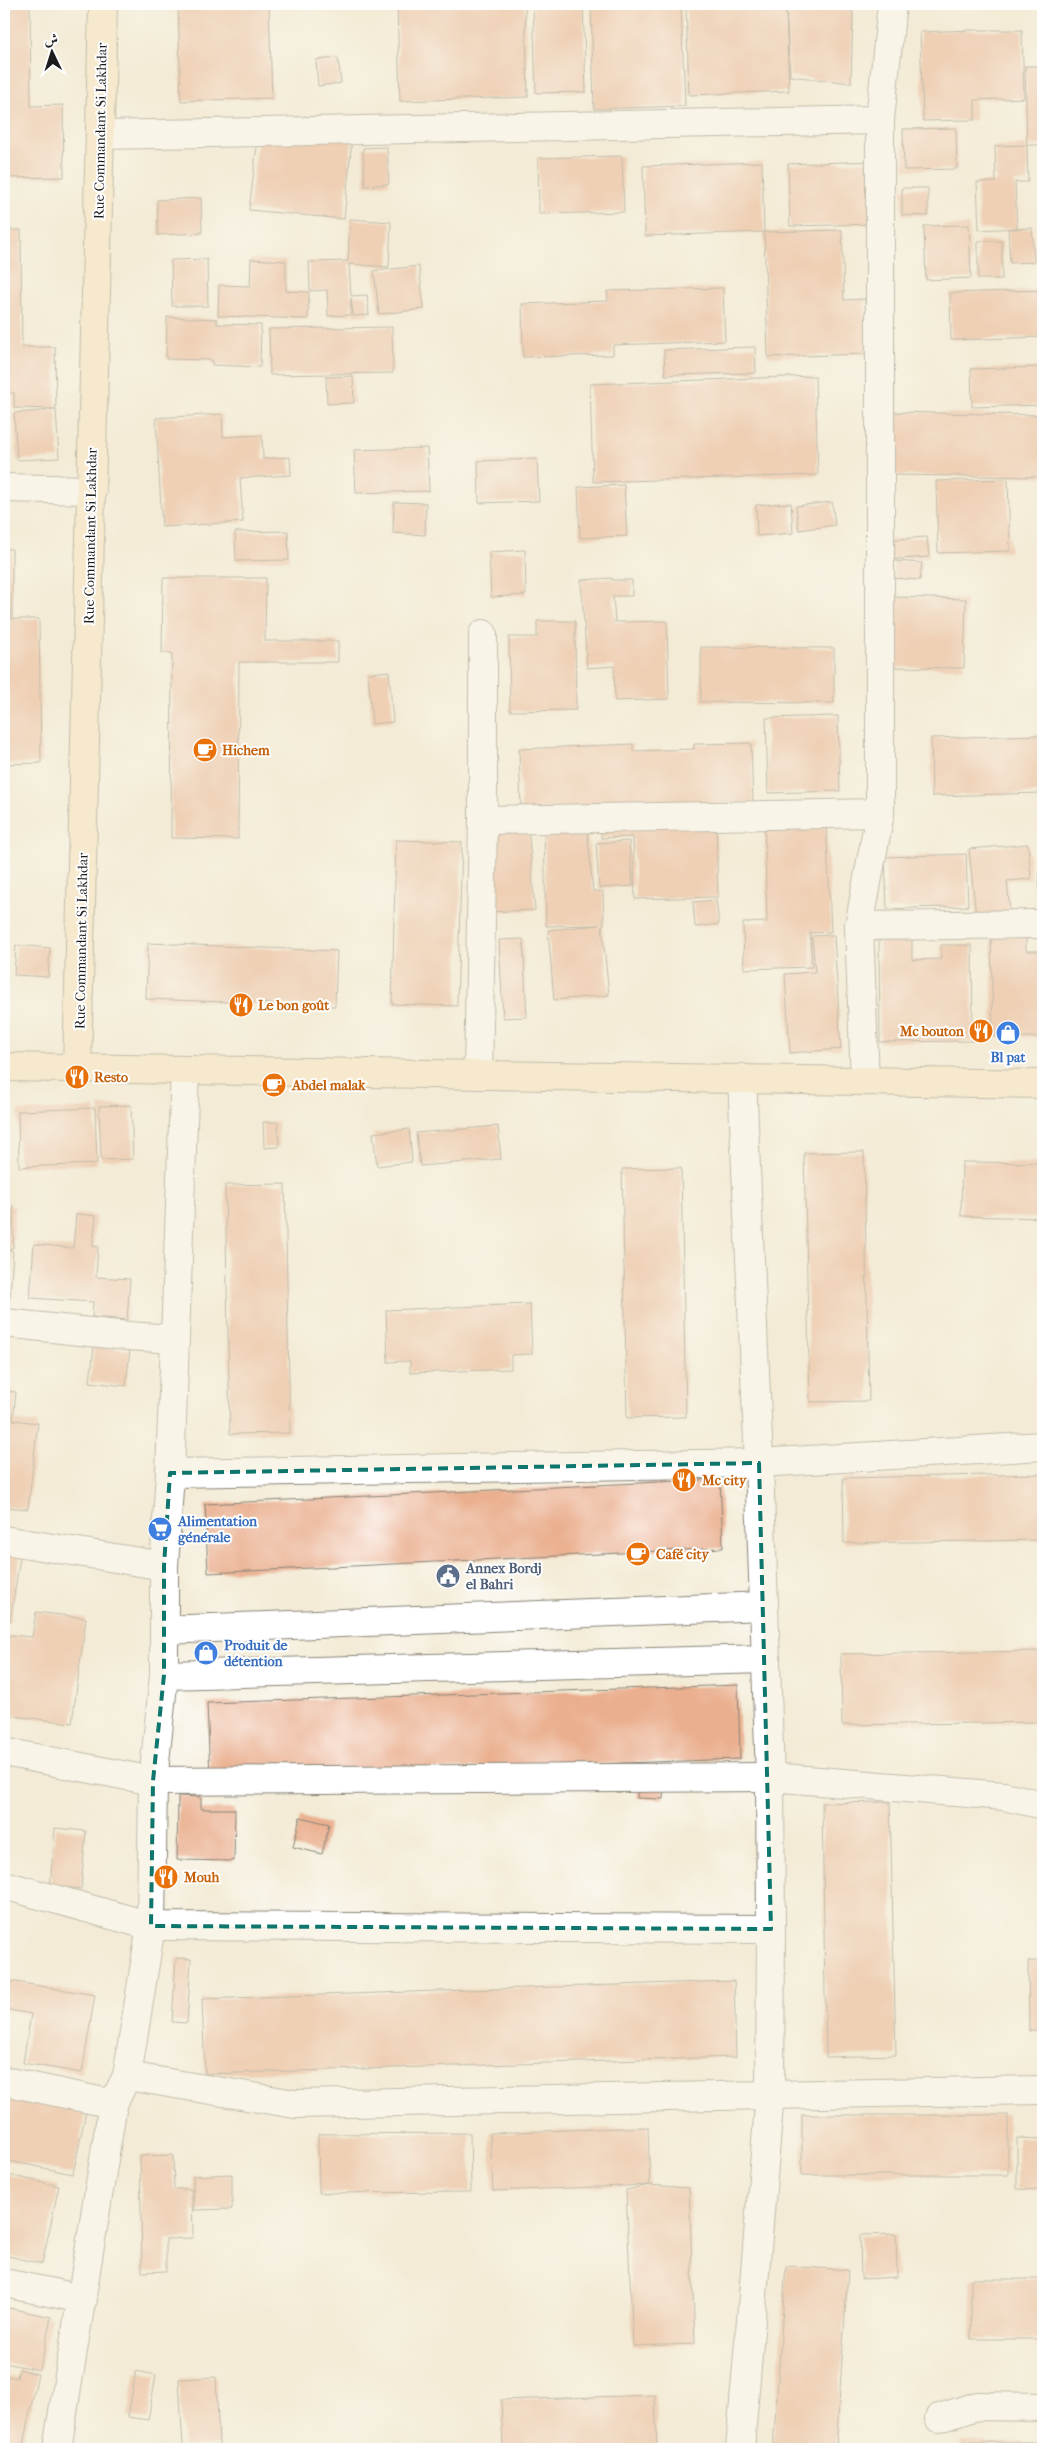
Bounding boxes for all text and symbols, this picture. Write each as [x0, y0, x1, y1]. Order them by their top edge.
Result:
north arrow [28, 28, 78, 78]
text: ش [44, 31, 59, 48]
street label: Rue Commandant Si Lakhdar [90, 43, 111, 219]
street label: Rue Commandant Si Lakhdar [80, 448, 101, 624]
cafe icon: Hichem [192, 737, 218, 763]
place label: Hichem [222, 742, 270, 759]
street label: Rue Commandant Si Lakhdar [71, 853, 92, 1029]
restaurant icon: Le bon goût [228, 992, 254, 1018]
place label: Le bon goût [258, 997, 330, 1014]
restaurant icon: Mc bouton [968, 1018, 994, 1044]
shop icon: Bl pat [995, 1020, 1021, 1046]
place label: Mc bouton [899, 1023, 965, 1040]
place label: Bl pat [990, 1049, 1027, 1066]
restaurant icon: Resto [64, 1064, 90, 1090]
place label: Resto [94, 1069, 128, 1086]
cafe icon: Abdel malak [261, 1072, 287, 1098]
place label: Abdel malak [291, 1077, 366, 1094]
restaurant icon: Mc city [671, 1467, 697, 1493]
place label: Mc city [701, 1472, 748, 1489]
place label: Alimentation générale [177, 1513, 258, 1546]
supermarket icon: Alimentation générale [147, 1516, 173, 1542]
cafe icon: Café city [625, 1541, 651, 1567]
place label: Café city [656, 1546, 710, 1563]
place label: Annex Bordj el Bahri [465, 1560, 541, 1593]
public building icon: Annex Bordj el Bahri [435, 1563, 461, 1589]
place label: Produit de détention [224, 1637, 288, 1670]
shop icon: Produit de détention [193, 1640, 219, 1666]
restaurant icon: Mouh [153, 1864, 179, 1890]
place label: Mouh [183, 1869, 221, 1886]

